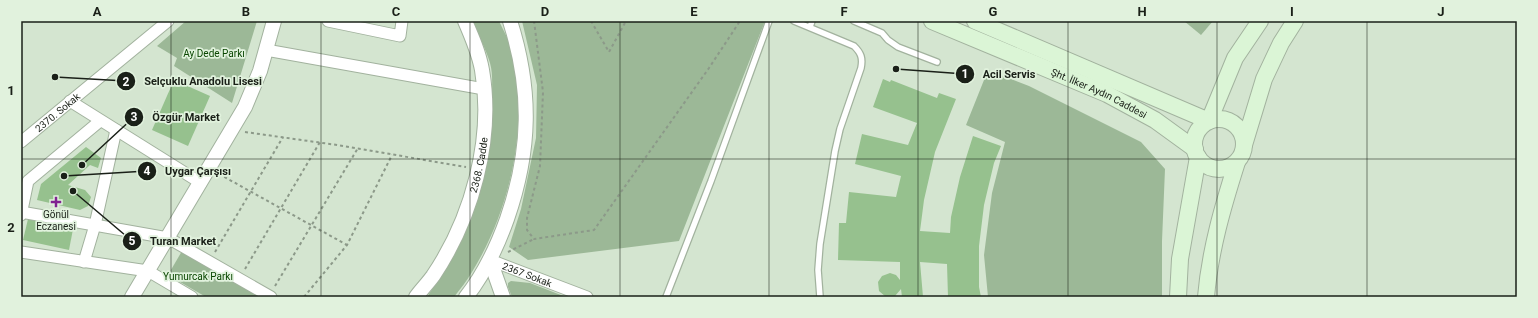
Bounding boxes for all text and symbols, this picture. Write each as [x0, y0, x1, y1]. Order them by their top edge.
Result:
text: A [93, 4, 102, 19]
text: B [242, 4, 250, 19]
text: C [392, 4, 401, 19]
text: D [541, 4, 549, 19]
text: E [690, 4, 698, 19]
text: F [840, 4, 848, 19]
text: G [989, 4, 998, 19]
text: H [1137, 4, 1147, 19]
text: I [1290, 4, 1294, 19]
text: J [1437, 4, 1445, 19]
park label: Ay Dede Parkı [183, 48, 245, 59]
callout: Acil Servis [955, 62, 1043, 85]
street label: Şht. İlker Aydın Caddesi [1050, 66, 1149, 120]
text: 1 [962, 67, 968, 81]
text: Acil Servis [983, 68, 1036, 81]
callout: Selçuklu Anadolu Lisesi [116, 70, 270, 93]
text: 2 [123, 75, 130, 89]
text: Selçuklu Anadolu Lisesi [144, 75, 262, 88]
text: 1 [7, 83, 15, 98]
street label: 2370. Sokak [33, 90, 83, 134]
callout: Özgür Market [124, 106, 227, 129]
text: 3 [131, 110, 138, 124]
text: Özgür Market [152, 110, 220, 124]
street label: 2368. Cadde [467, 137, 489, 194]
callout: Uygar Çarşısı [137, 160, 239, 183]
text: 4 [144, 164, 151, 178]
text: Uygar Çarşısı [165, 165, 231, 178]
marker: Gönül Eczanesi [51, 197, 61, 207]
place label: Gönül Eczanesi [36, 209, 76, 232]
text: 2 [7, 220, 15, 235]
callout: Turan Market [122, 229, 224, 252]
text: 5 [129, 234, 136, 248]
text: Turan Market [150, 235, 216, 248]
street label: 2367 Sokak [501, 260, 555, 289]
park label: Yumurcak Parkı [163, 271, 233, 282]

